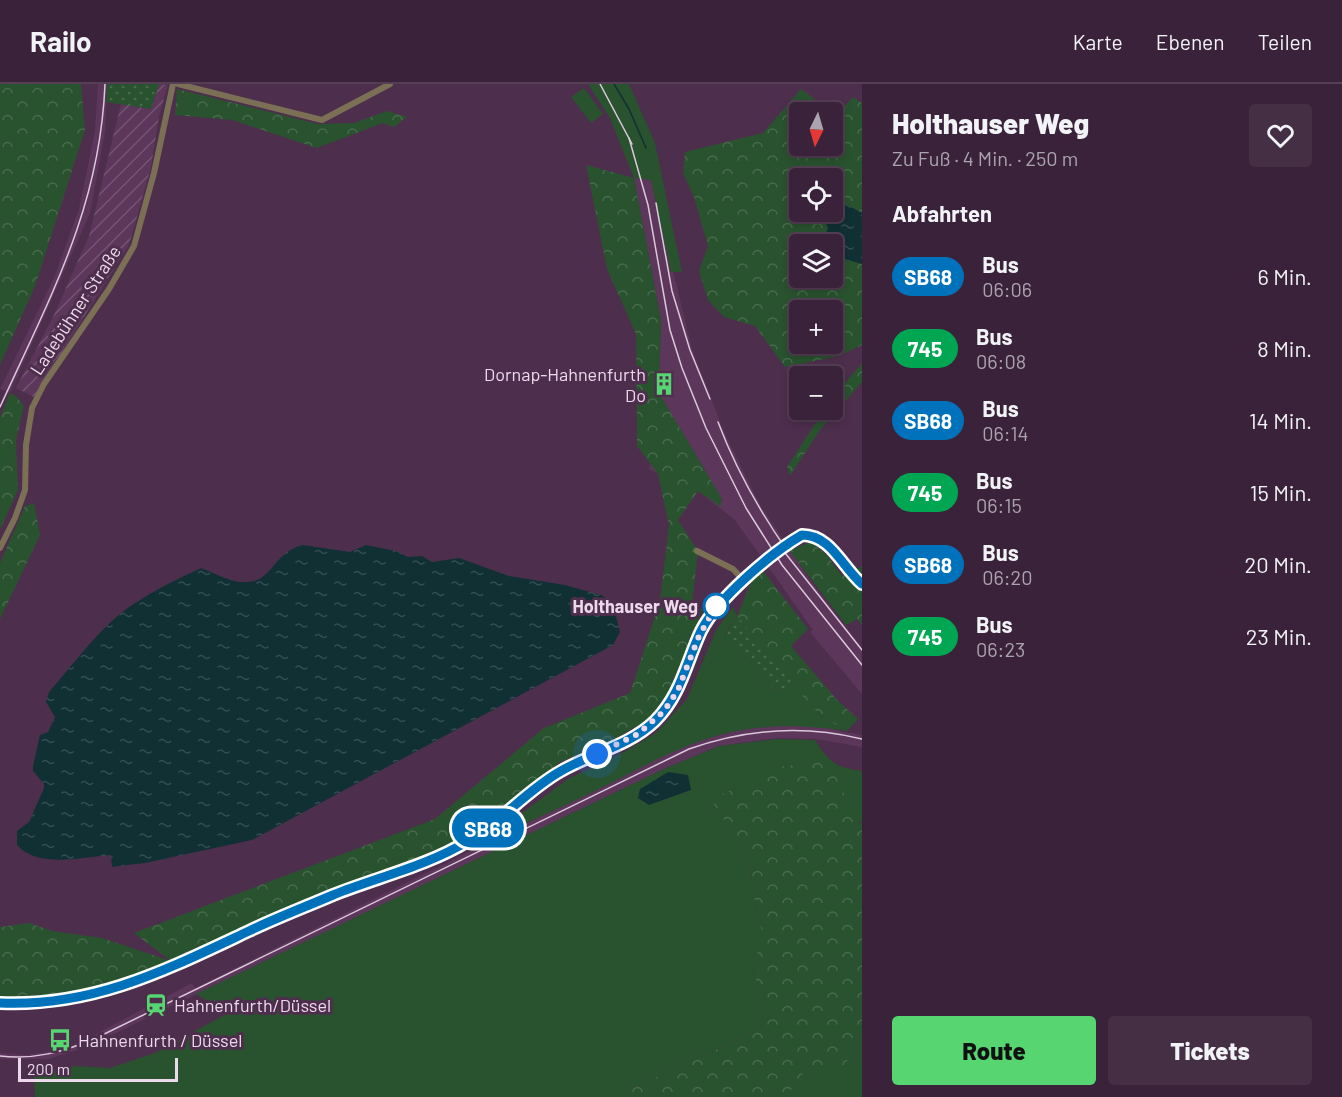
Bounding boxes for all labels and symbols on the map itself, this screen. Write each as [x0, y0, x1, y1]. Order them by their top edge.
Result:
north arrow [789, 102, 843, 156]
street label: Ladebühner Straße [25, 241, 125, 379]
place label: Dornap-Hahnenfurth Do [484, 363, 646, 406]
building icon: Dornap-Hahnenfurth Do [651, 371, 677, 397]
marker: Holthauser Weg [703, 593, 729, 619]
place label: Holthauser Weg [572, 595, 698, 617]
your location [582, 739, 612, 769]
line badge: SB68 [446, 808, 530, 848]
station icon: Hahnenfurth/Düssel [143, 992, 169, 1018]
place label: Hahnenfurth/Düssel [174, 994, 331, 1016]
bus stop icon: Hahnenfurth / Düssel [47, 1027, 73, 1053]
place label: Hahnenfurth / Düssel [78, 1029, 242, 1051]
scale bar [18, 1055, 178, 1082]

